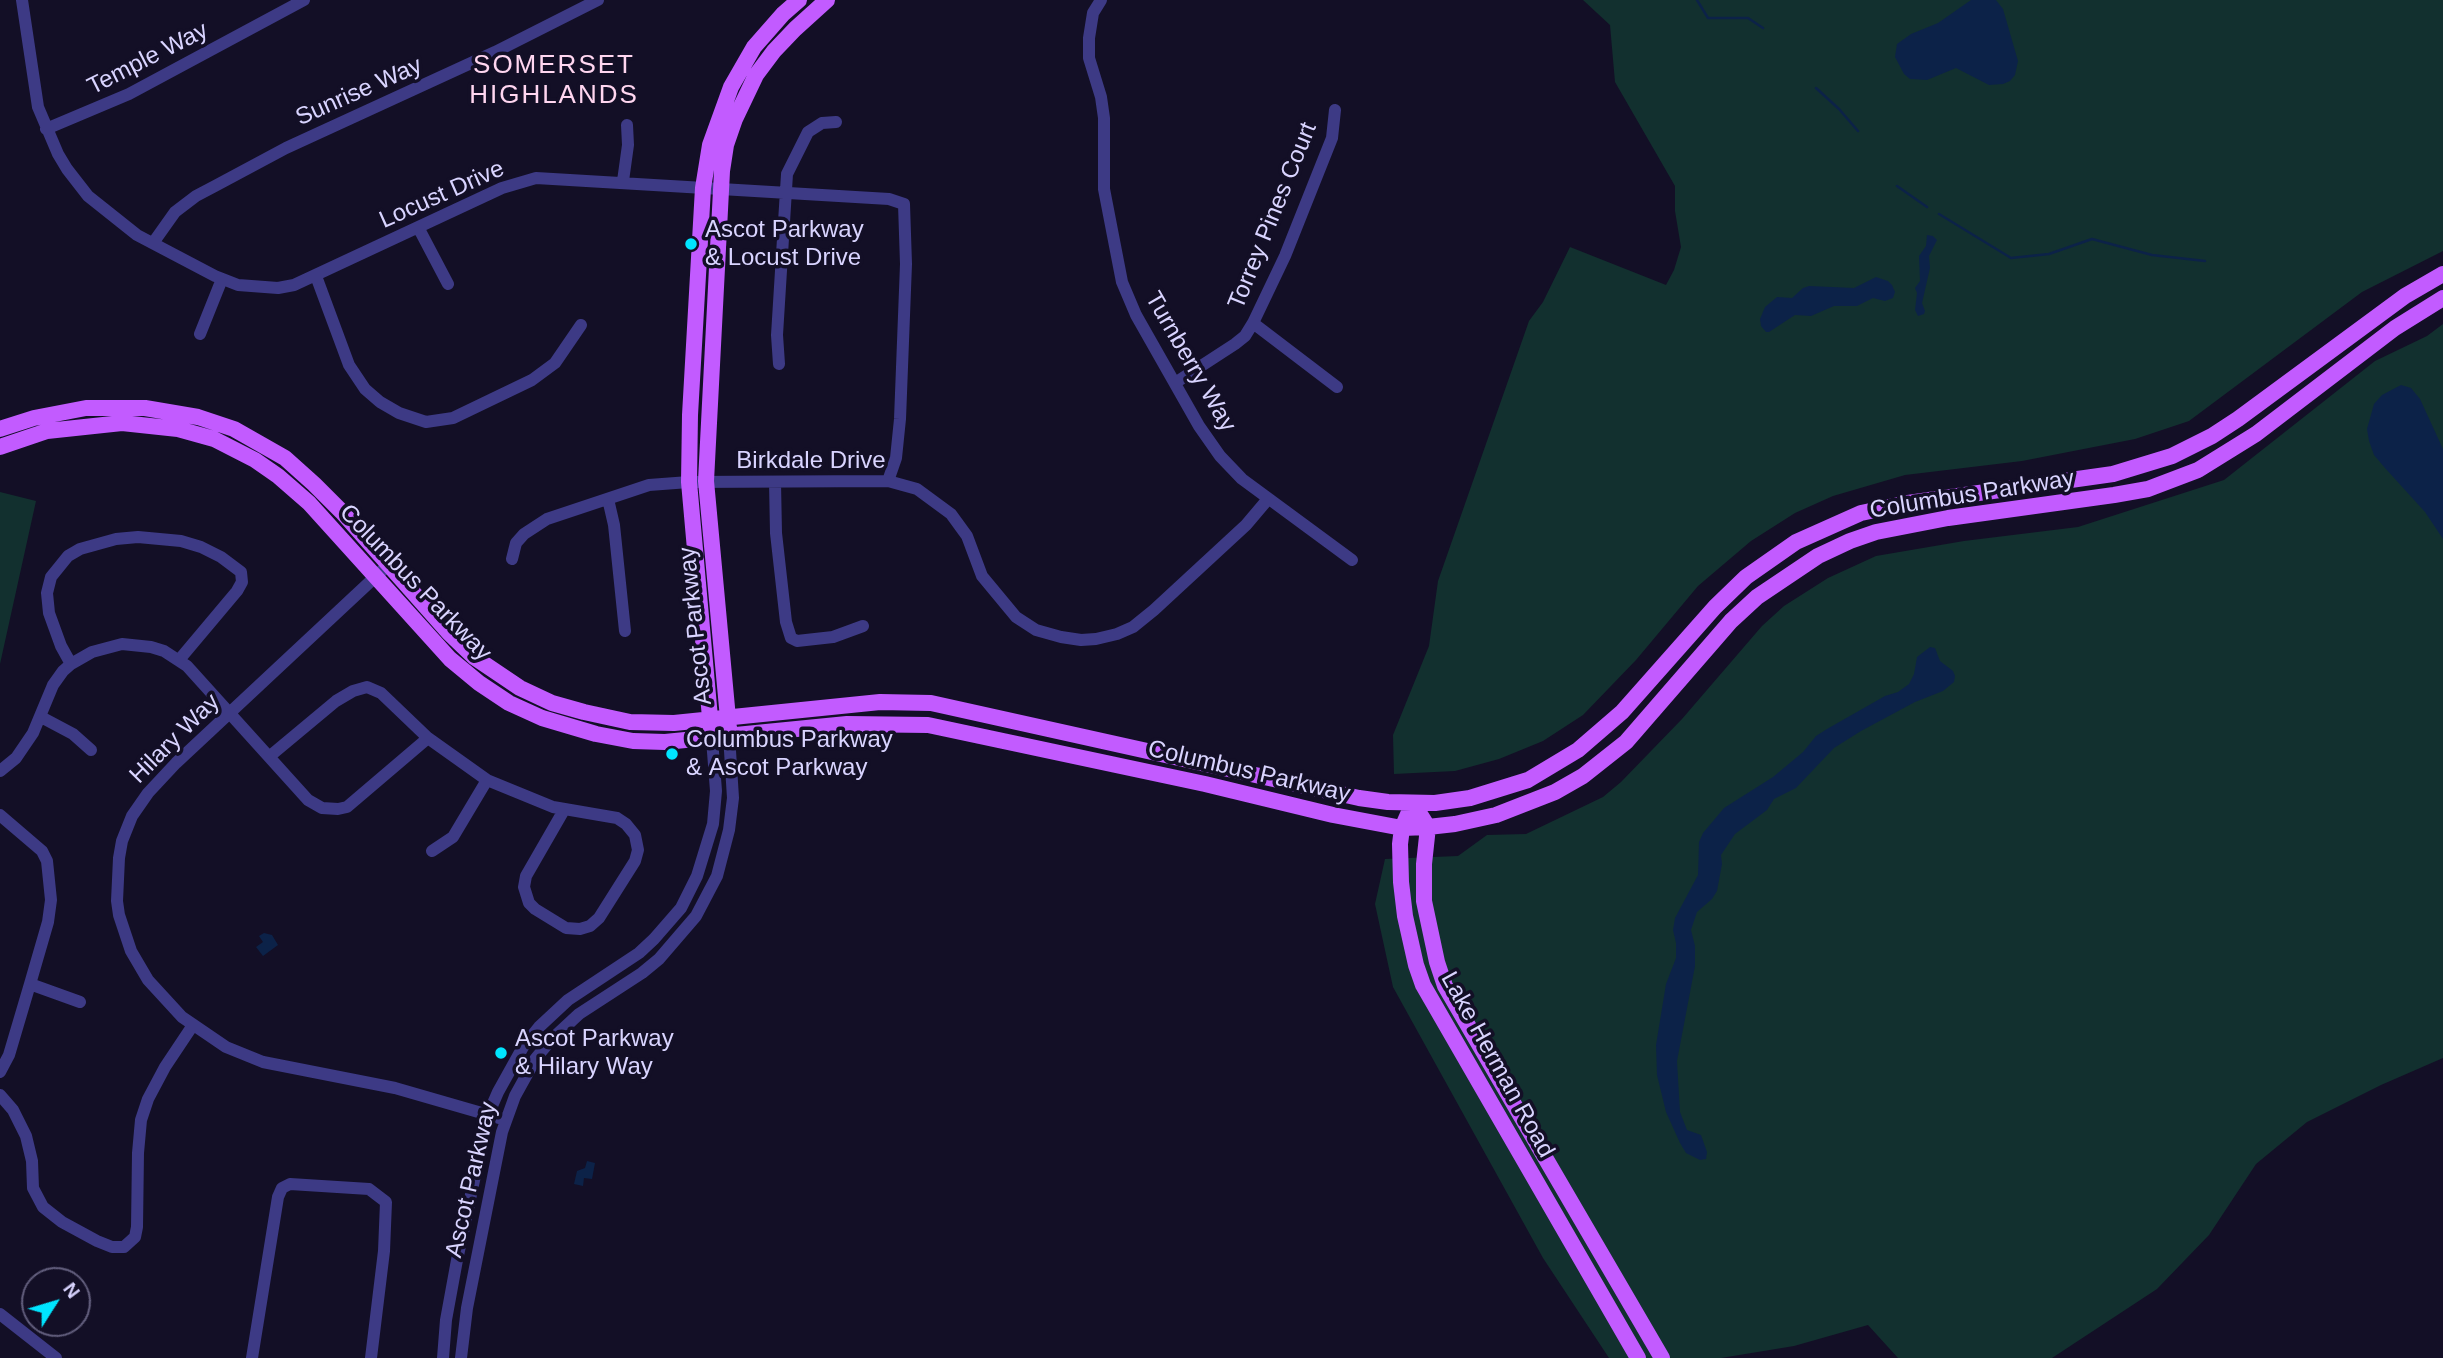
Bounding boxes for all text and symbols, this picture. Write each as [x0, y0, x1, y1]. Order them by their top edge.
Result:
street label: Temple Way [83, 16, 213, 102]
district label: SOMERSET HIGHLANDS [470, 50, 638, 112]
street label: Sunrise Way [291, 51, 427, 133]
street label: Torrey Pines Court [1222, 118, 1324, 314]
street label: Locust Drive [375, 155, 509, 235]
place label: Ascot Parkway & Locust Drive [705, 216, 864, 272]
marker: Ascot Parkway & Locust Drive [683, 236, 699, 252]
street label: Turnberry Way [1138, 287, 1242, 437]
street label: Birkdale Drive [736, 447, 886, 475]
street label: Columbus Parkway [1868, 465, 2076, 525]
street label: Columbus Parkway [333, 499, 497, 667]
street label: Ascot Parkway [673, 546, 719, 706]
street label: Hilary Way [124, 688, 226, 790]
place label: Columbus Parkway & Ascot Parkway [686, 726, 893, 782]
street label: Columbus Parkway [1145, 735, 1353, 809]
marker: Columbus Parkway & Ascot Parkway [664, 746, 680, 762]
street label: Lake Herman Road [1434, 967, 1560, 1163]
place label: Ascot Parkway & Hilary Way [515, 1025, 674, 1081]
marker: Ascot Parkway & Hilary Way [493, 1045, 509, 1061]
street label: Ascot Parkway [440, 1099, 504, 1261]
north arrow [21, 1267, 91, 1337]
text: N [59, 1278, 84, 1302]

